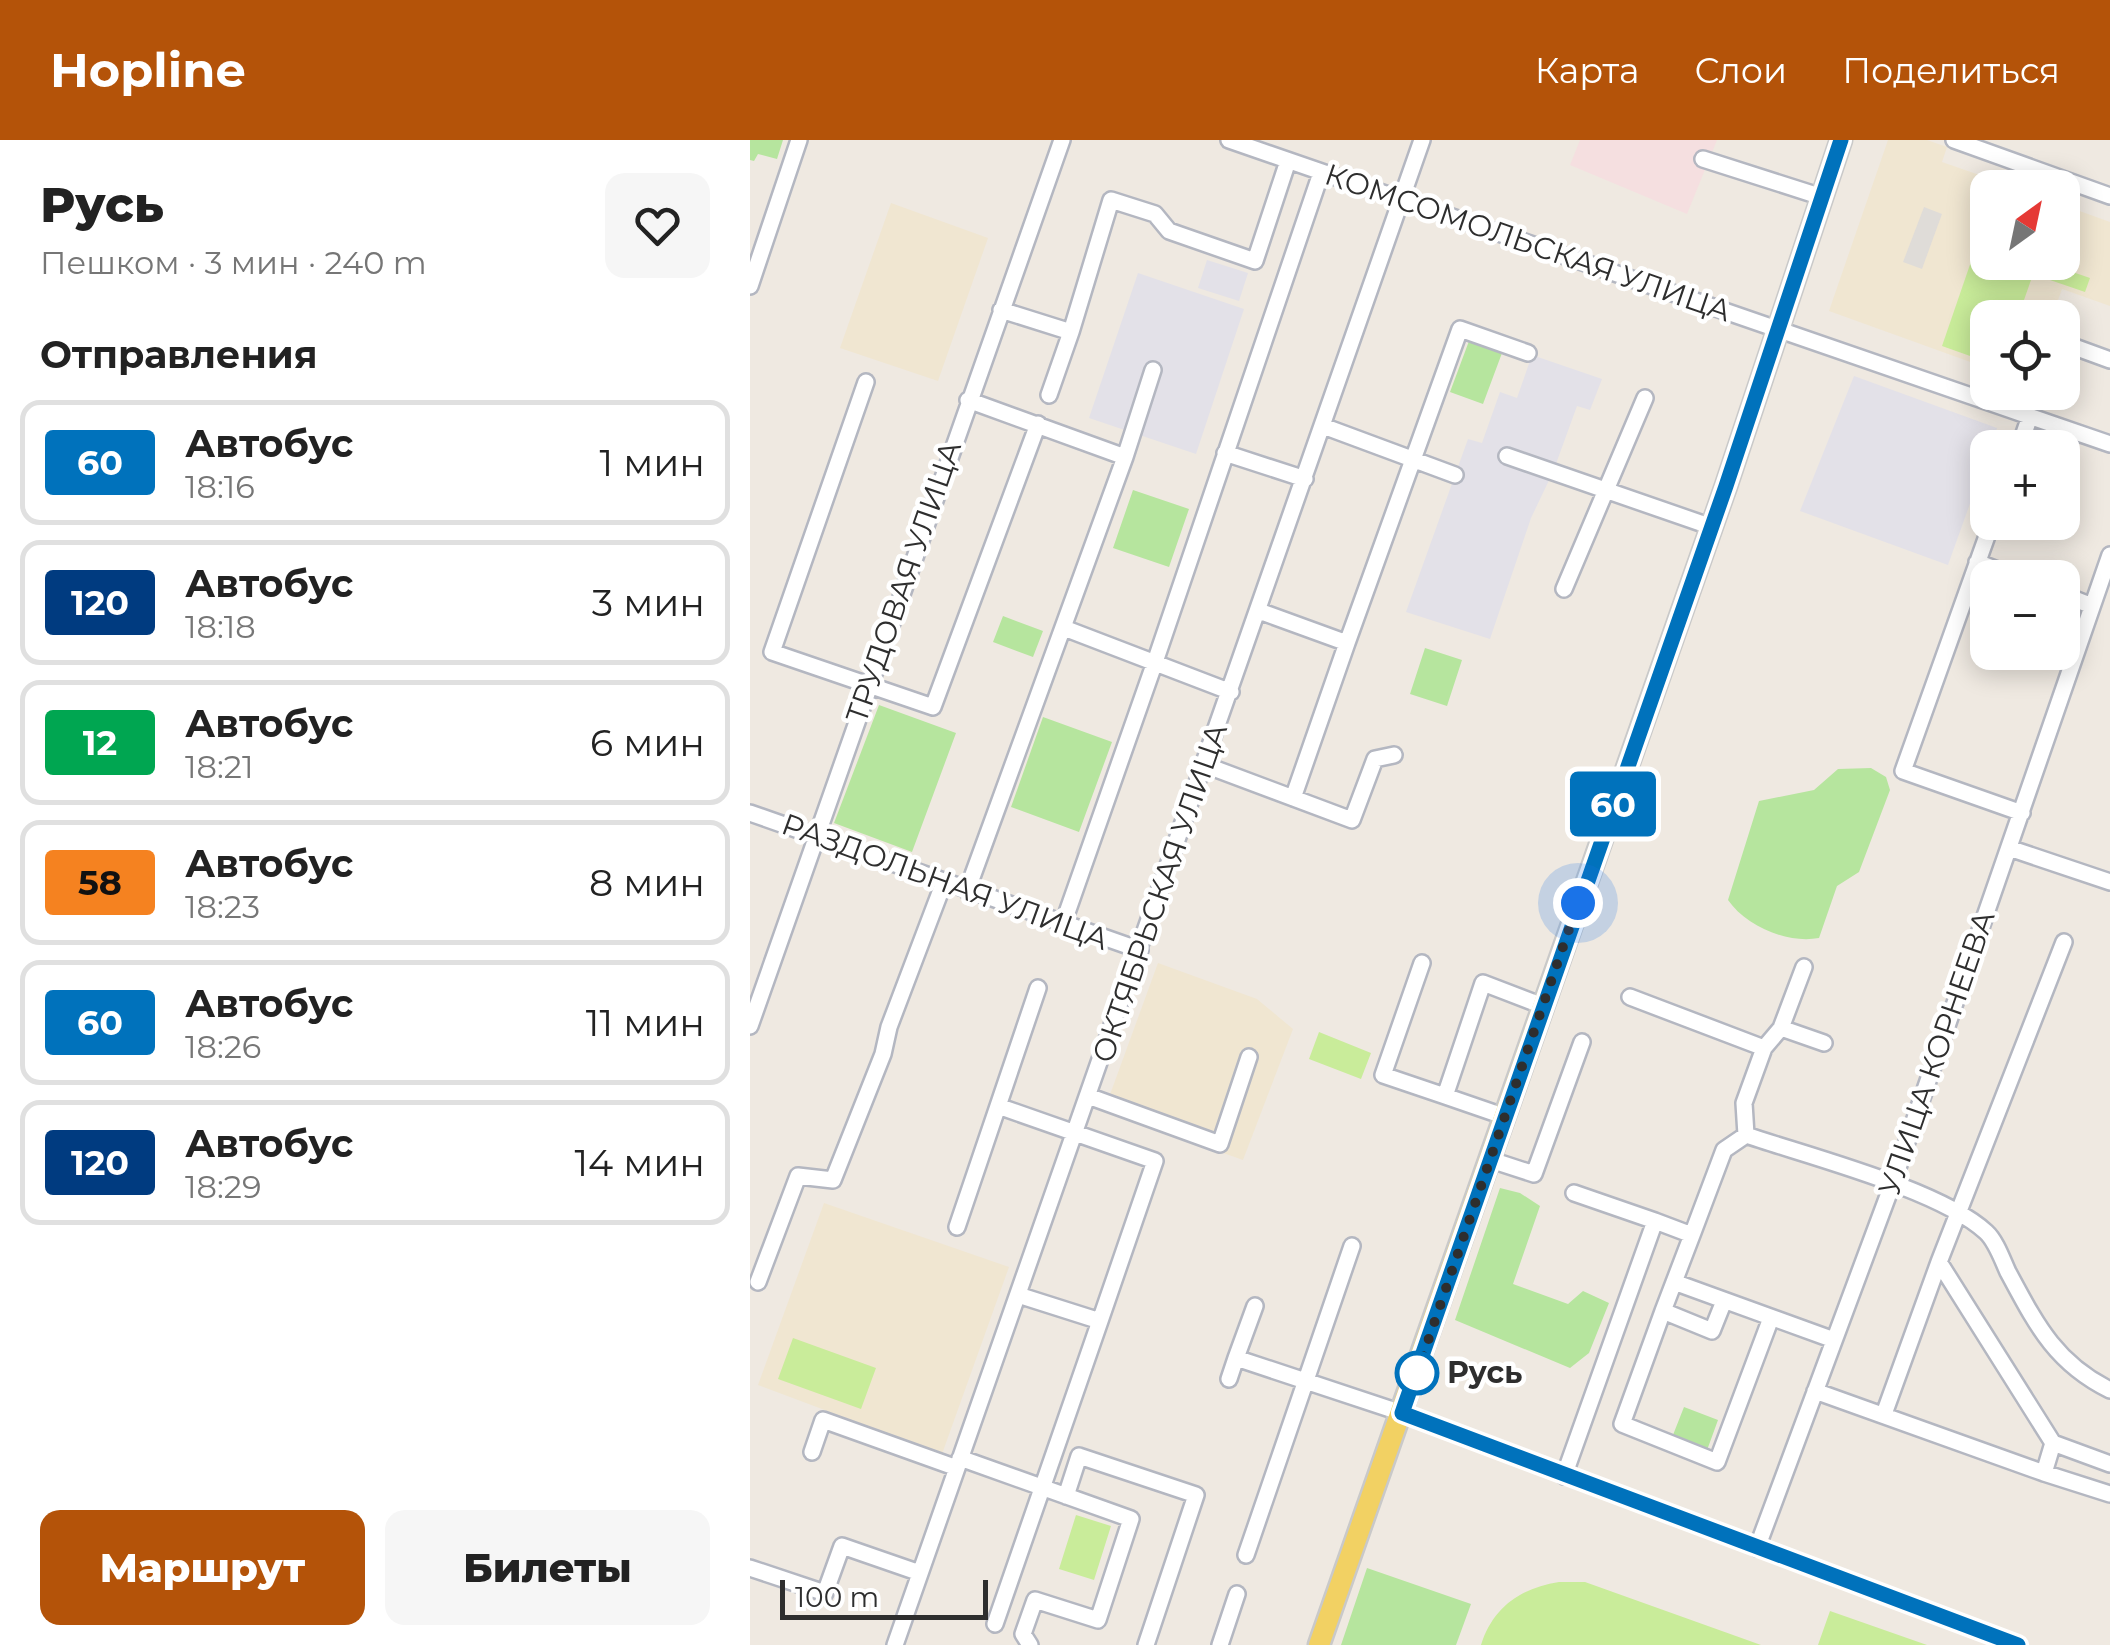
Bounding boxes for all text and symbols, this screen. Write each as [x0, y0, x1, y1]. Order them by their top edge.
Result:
text: Hopline [50, 41, 246, 99]
text: Карта [1535, 49, 1640, 92]
text: Слои [1695, 49, 1787, 92]
text: Поделиться [1842, 49, 2060, 92]
street label: КОМСОМОЛЬСКАЯ УЛИЦА [1320, 155, 1736, 330]
north arrow [1970, 170, 2080, 280]
map controls [1970, 170, 2080, 670]
button: heart [605, 173, 710, 278]
text: Русь [40, 176, 164, 234]
text: Пешком · 3 мин · 240 m [40, 243, 427, 282]
button: locate [1970, 300, 2080, 410]
text: Отправления [40, 331, 318, 378]
text: Автобус [185, 420, 354, 467]
button: + [1970, 430, 2080, 540]
street label: ТРУДОВАЯ УЛИЦА [838, 436, 969, 728]
text: 1 мин [600, 439, 705, 486]
text: 60 [77, 441, 123, 484]
text: 18:16 [185, 467, 255, 506]
text: Автобус [185, 560, 354, 607]
button: − [1970, 560, 2080, 670]
text: 3 мин [592, 579, 705, 626]
text: 120 [71, 581, 129, 624]
text: 18:18 [185, 607, 256, 646]
text: Автобус [185, 700, 354, 747]
street label: ОКТЯБРЬСКАЯ УЛИЦА [1084, 718, 1235, 1067]
text: 6 мин [590, 719, 705, 766]
text: 12 [83, 721, 117, 764]
text: 18:21 [185, 747, 253, 786]
line badge: 60 [1568, 772, 1658, 836]
text: 60 [1590, 783, 1636, 826]
street label: РАЗДОЛЬНАЯ УЛИЦА [777, 805, 1114, 958]
text: Автобус [185, 840, 354, 887]
text: 8 мин [589, 859, 705, 906]
text: 58 [78, 861, 122, 904]
your location [1553, 878, 1603, 928]
text: 18:23 [185, 887, 260, 926]
street label: УЛИЦА КОРНЕЕВА [1870, 906, 2003, 1200]
text: Автобус [185, 980, 354, 1027]
text: 11 мин [586, 999, 705, 1046]
text: 60 [77, 1001, 123, 1044]
text: 18:26 [185, 1027, 261, 1066]
text: Автобус [185, 1120, 354, 1167]
text: 14 мин [574, 1139, 705, 1186]
text: 120 [71, 1141, 129, 1184]
text: 18:29 [185, 1167, 261, 1206]
marker: Русь [1396, 1352, 1438, 1394]
place label: Русь [1447, 1354, 1523, 1391]
button: Маршрут [40, 1510, 365, 1625]
button: Билеты [385, 1510, 710, 1625]
scale bar [780, 1575, 988, 1620]
text: 100 m [795, 1580, 879, 1614]

